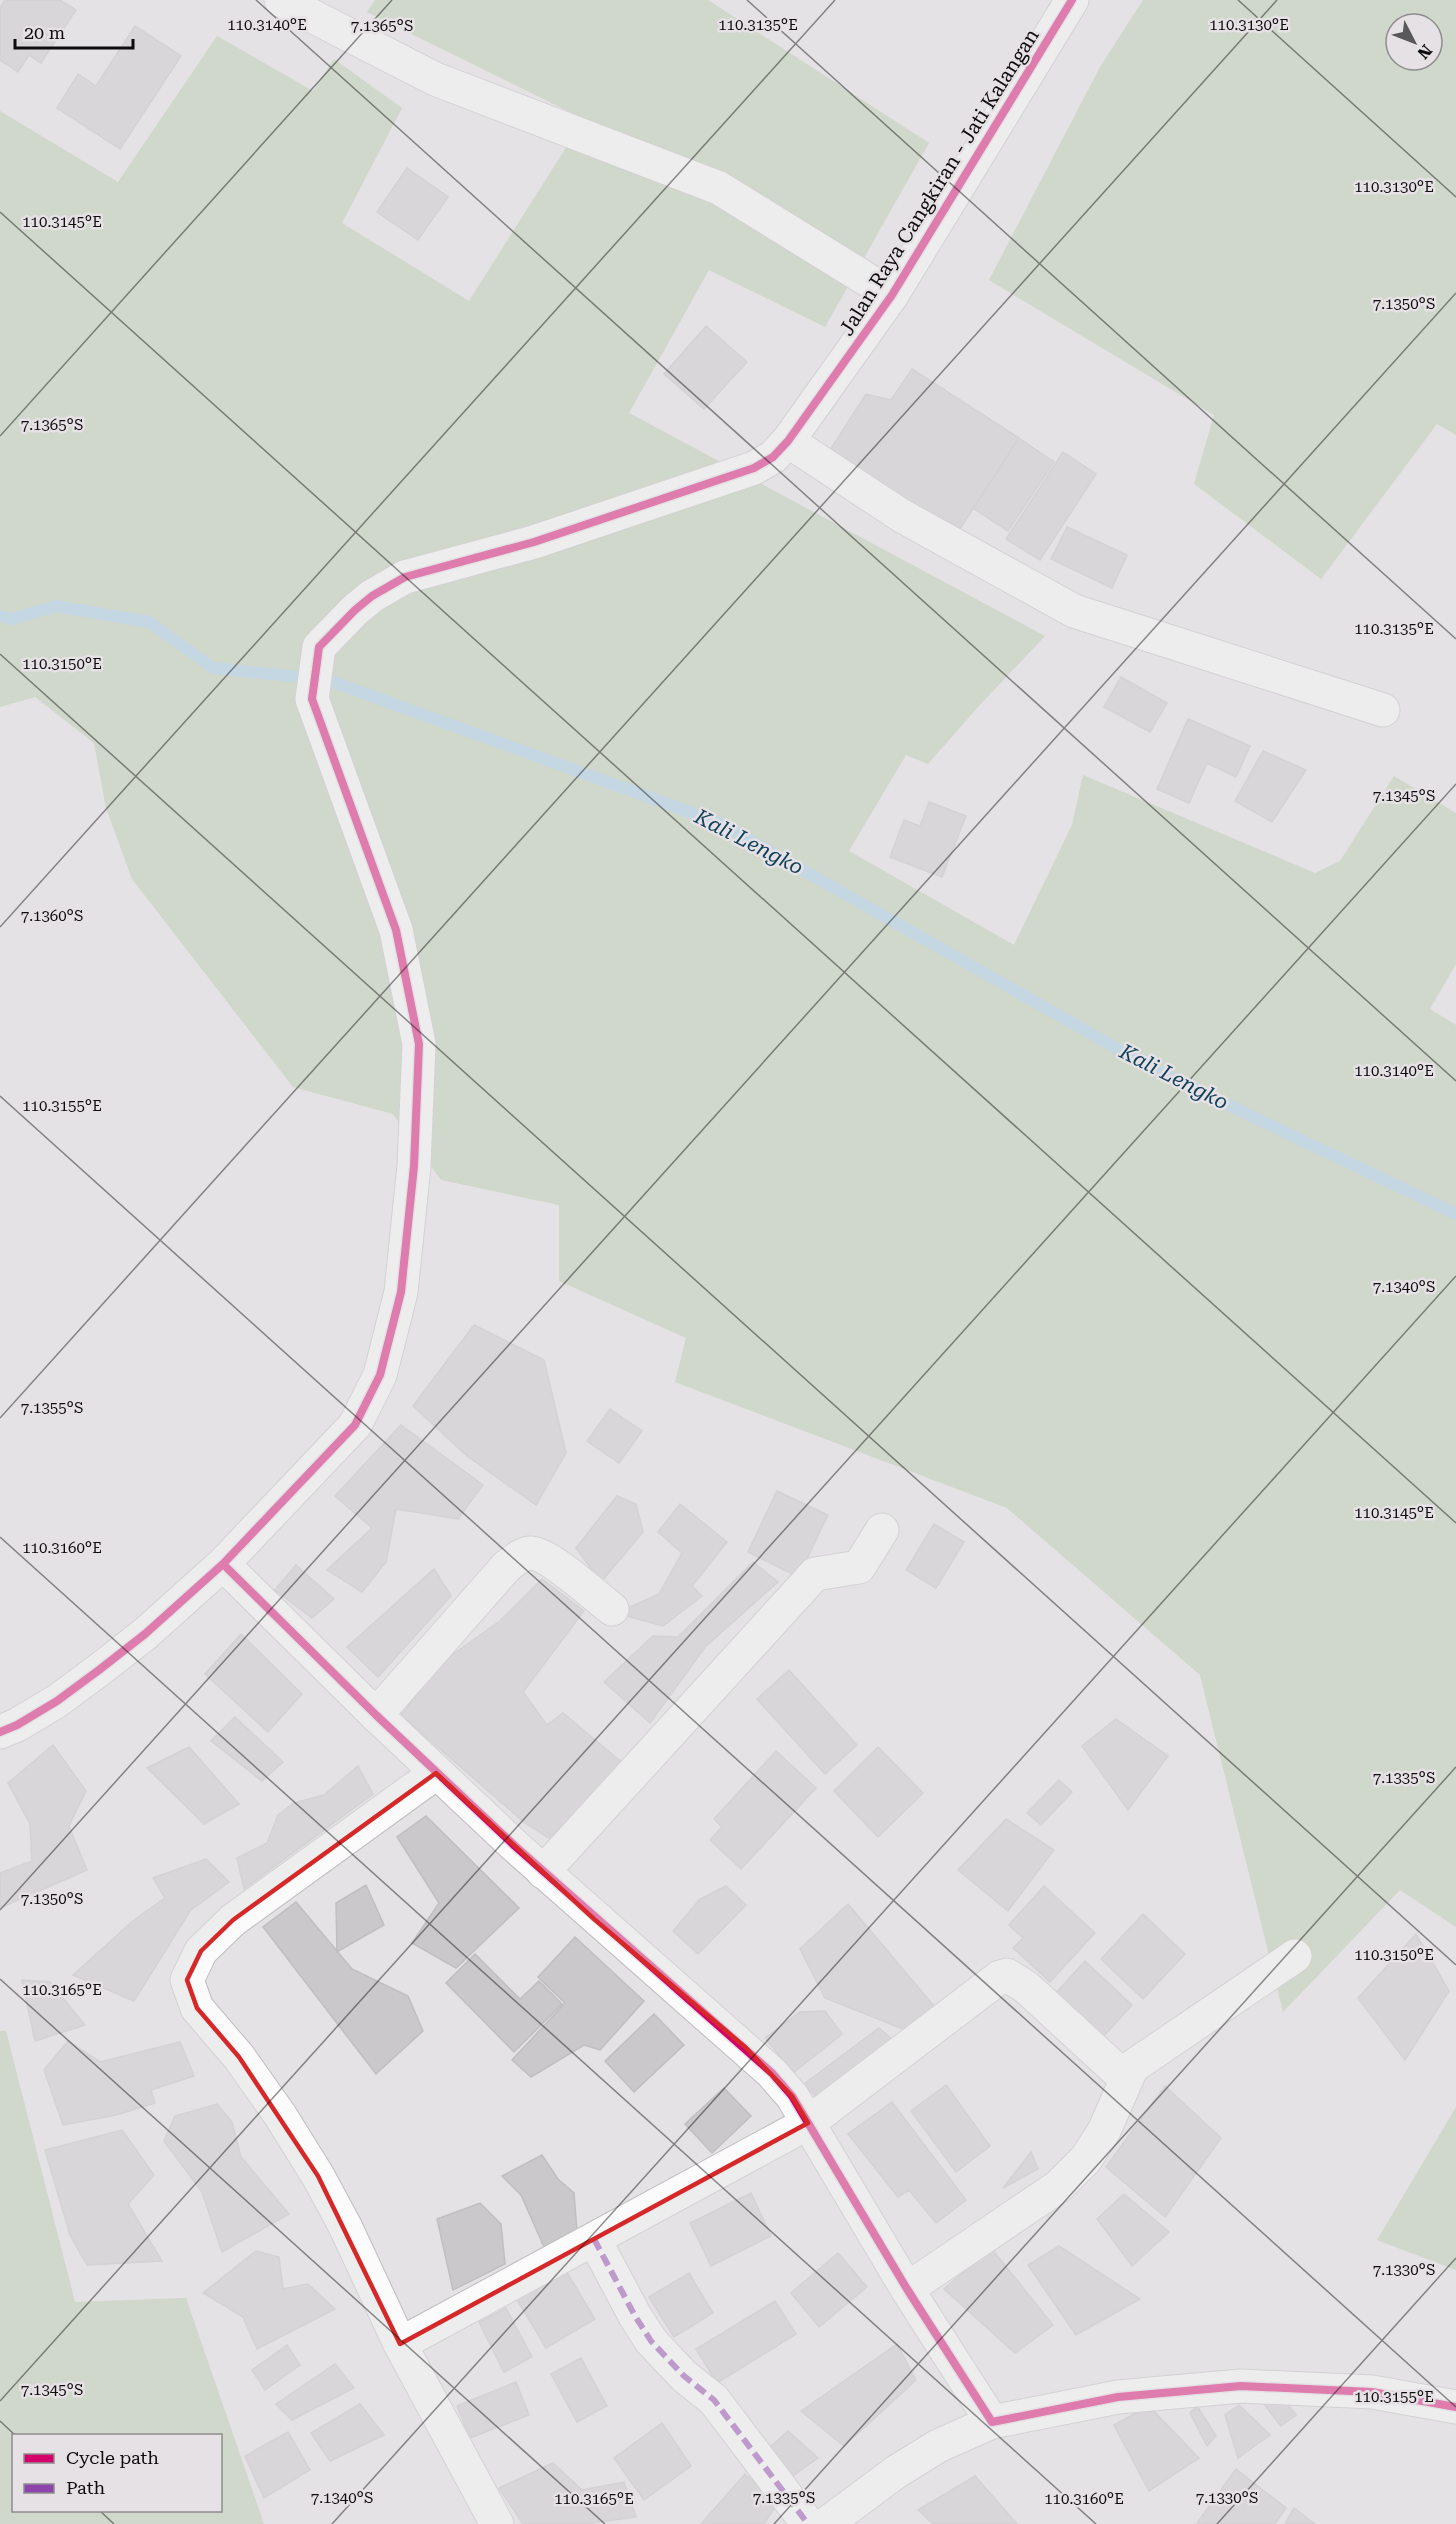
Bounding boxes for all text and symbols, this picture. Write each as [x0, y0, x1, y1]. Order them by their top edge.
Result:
scale bar [15, 12, 134, 50]
north arrow [1384, 12, 1444, 72]
text: 110.3140°E [227, 16, 307, 34]
text: 110.3135°E [718, 16, 798, 34]
text: 110.3130°E [1209, 16, 1289, 34]
text: 7.1365°S [351, 17, 413, 35]
text: 20 m [24, 22, 65, 43]
street label: Jalan Raya Cangkiran - Jati Kalangan [834, 24, 1044, 340]
text: N [1414, 41, 1436, 63]
text: 110.3130°E [1354, 178, 1434, 196]
text: 110.3145°E [22, 213, 102, 231]
text: 7.1350°S [1373, 295, 1435, 313]
text: 7.1365°S [21, 416, 83, 434]
text: 110.3135°E [1354, 620, 1434, 638]
text: 110.3150°E [22, 655, 102, 673]
text: 7.1345°S [1373, 787, 1435, 805]
water label: Kali Lengko [690, 804, 807, 880]
text: 7.1360°S [21, 907, 83, 925]
water label: Kali Lengko [1115, 1039, 1232, 1115]
text: 110.3140°E [1354, 1062, 1434, 1080]
text: 110.3155°E [22, 1097, 102, 1115]
text: 7.1340°S [1373, 1278, 1435, 1296]
text: 7.1355°S [21, 1399, 83, 1417]
text: 110.3145°E [1354, 1504, 1434, 1522]
text: 110.3160°E [22, 1539, 102, 1557]
text: 7.1335°S [1373, 1769, 1435, 1787]
text: 7.1350°S [21, 1890, 83, 1908]
text: 110.3150°E [1354, 1946, 1434, 1964]
text: 110.3165°E [22, 1981, 102, 1999]
text: 7.1330°S [1373, 2261, 1435, 2279]
text: 7.1345°S [21, 2381, 83, 2399]
text: 110.3155°E [1354, 2388, 1434, 2406]
legend [12, 2434, 222, 2512]
text: Cycle path [66, 2447, 159, 2468]
text: Path [66, 2477, 105, 2498]
text: 7.1340°S [311, 2489, 373, 2507]
text: 7.1335°S [753, 2489, 815, 2507]
text: 7.1330°S [1196, 2489, 1258, 2507]
text: 110.3165°E [554, 2490, 634, 2508]
text: 110.3160°E [1044, 2490, 1124, 2508]

